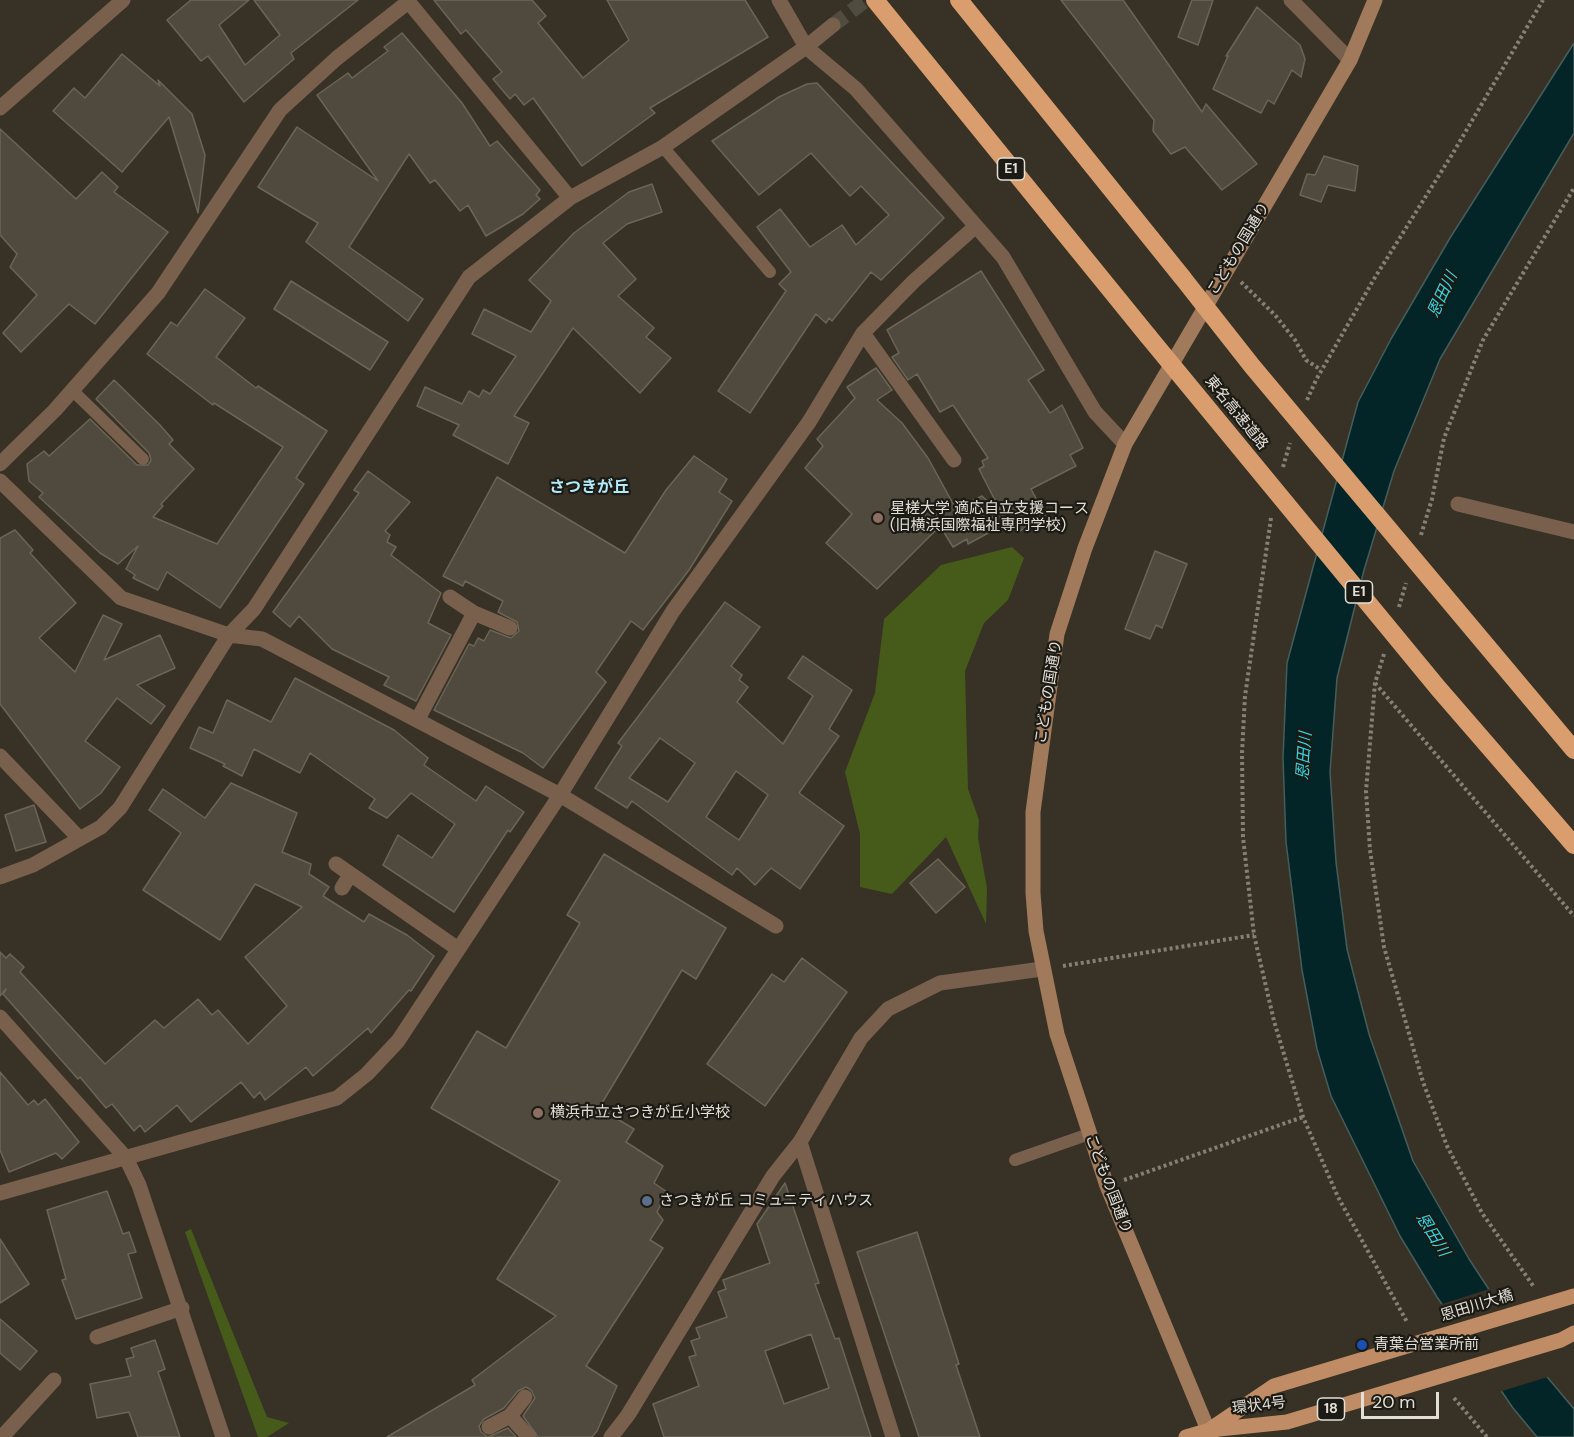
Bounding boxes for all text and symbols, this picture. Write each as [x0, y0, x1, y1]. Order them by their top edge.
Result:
road number: E1 [998, 158, 1024, 180]
street label: こどもの国通り [1204, 199, 1274, 299]
water label: 恩田川 [1424, 269, 1462, 321]
street label: 東名高速道路 [1201, 372, 1271, 454]
district label: さつきが丘 [549, 478, 629, 498]
place label: 星槎大学 適応自立支援コース (旧横浜国際福祉専門学校) [890, 500, 1089, 535]
marker: 星槎大学 適応自立支援コース (旧横浜国際福祉専門学校) [871, 511, 885, 525]
road number: E1 [1346, 581, 1372, 603]
street label: こどもの国通り [1032, 639, 1066, 745]
water label: 恩田川 [1294, 731, 1316, 781]
place label: 横浜市立さつきが丘小学校 [550, 1104, 730, 1122]
marker: 横浜市立さつきが丘小学校 [531, 1106, 545, 1120]
street label: こどもの国通り [1081, 1132, 1135, 1236]
place label: さつきが丘 コミュニティハウス [659, 1192, 873, 1210]
marker: さつきが丘 コミュニティハウス [640, 1194, 654, 1208]
water label: 恩田川 [1411, 1210, 1453, 1260]
street label: 恩田川大橋 [1439, 1286, 1515, 1326]
place label: 青葉台営業所前 [1374, 1336, 1479, 1354]
marker: 青葉台営業所前 [1355, 1338, 1369, 1352]
scale bar [1364, 1380, 1442, 1418]
text: 20 m [1372, 1390, 1415, 1414]
street label: 環状4号 [1231, 1394, 1287, 1418]
road number: 18 [1318, 1398, 1344, 1420]

